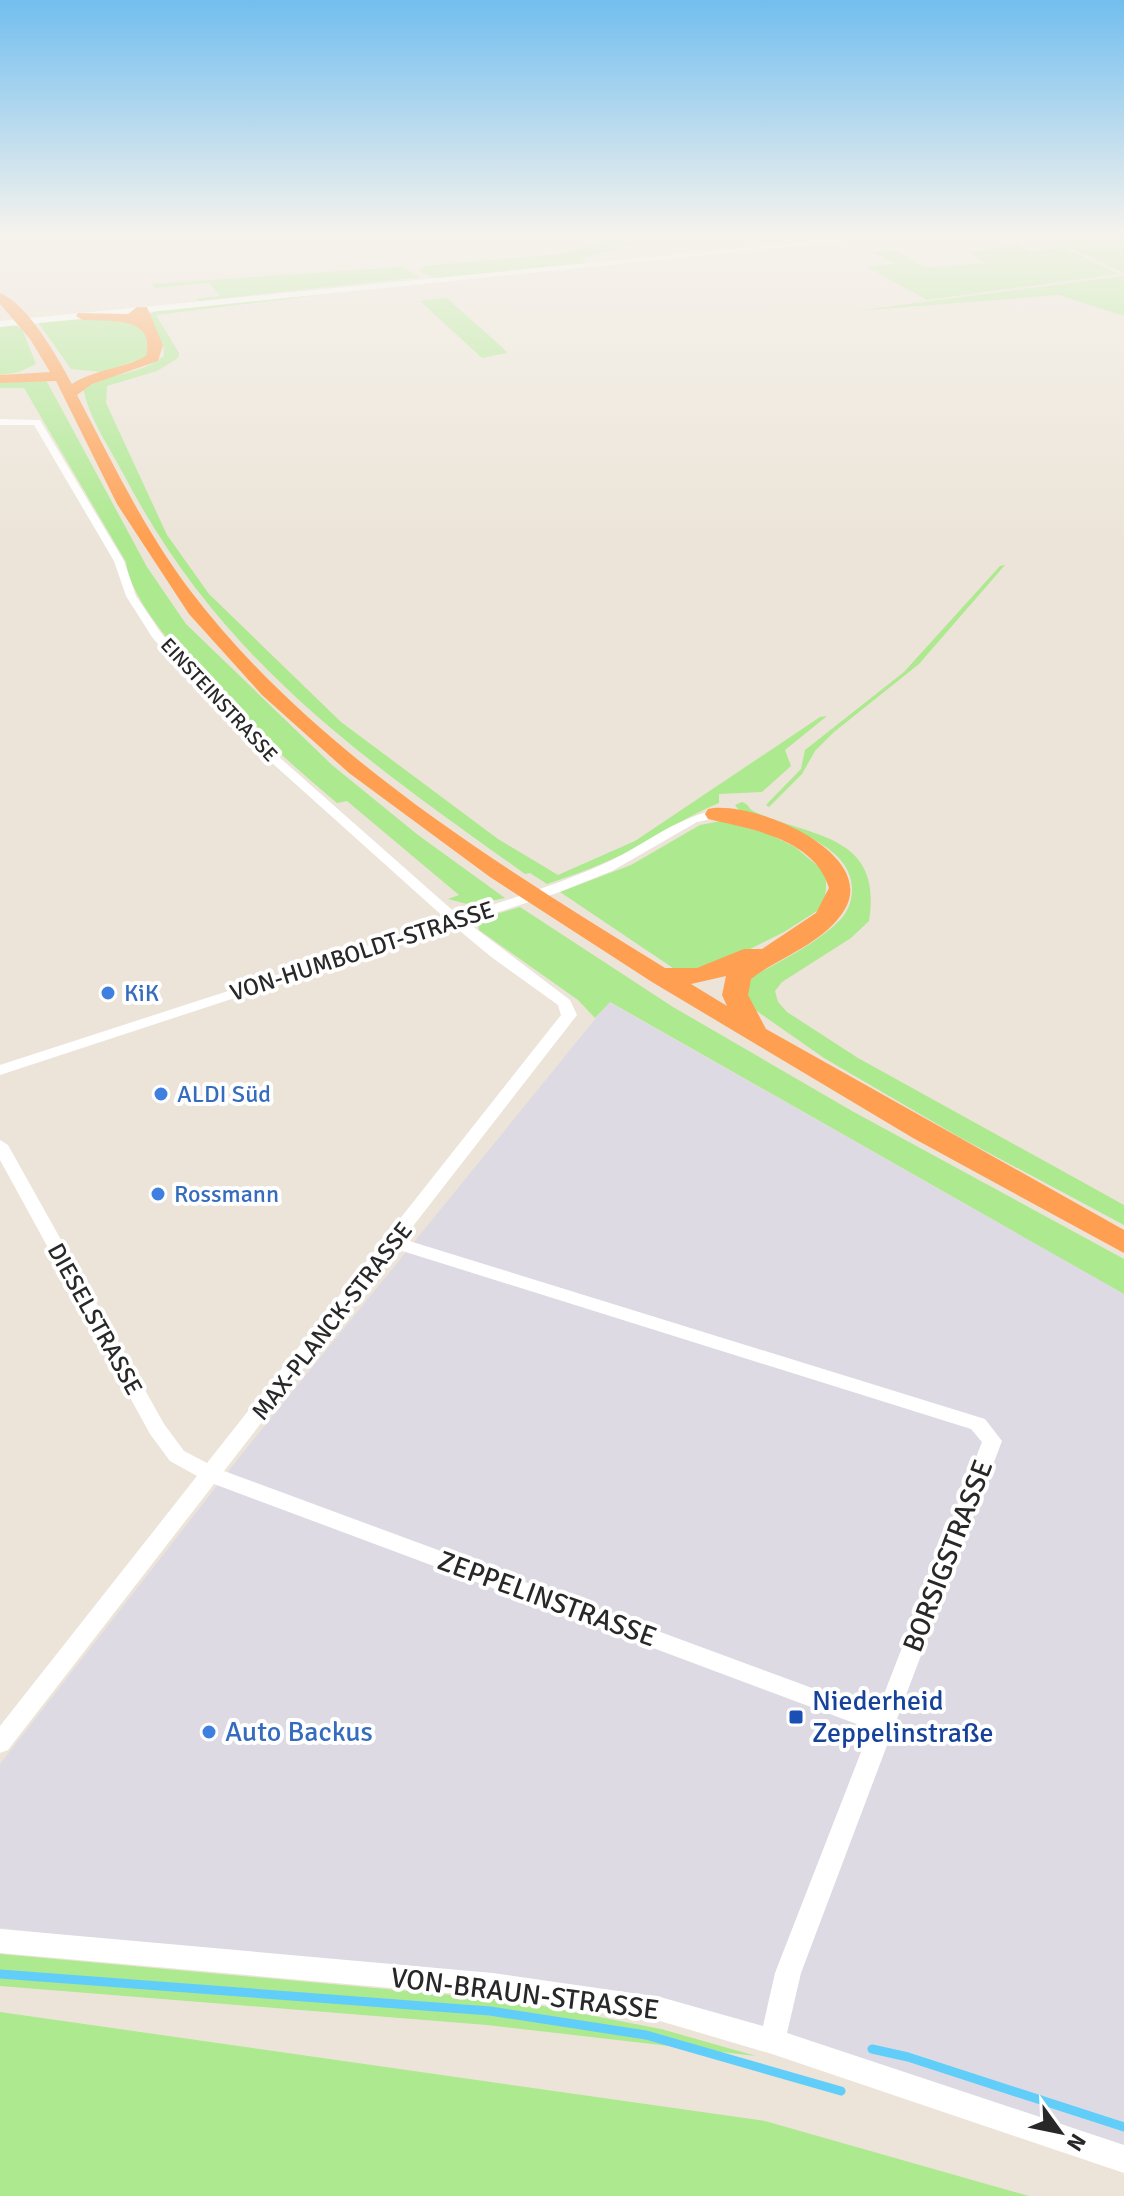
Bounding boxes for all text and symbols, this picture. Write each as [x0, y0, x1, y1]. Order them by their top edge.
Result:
street label: EINSTEINSTRASSE [155, 633, 283, 767]
street label: VON-HUMBOLDT-STRASSE [226, 894, 498, 1008]
place label: KiK [124, 978, 159, 1008]
marker: KiK [99, 984, 117, 1002]
place label: ALDI Süd [177, 1079, 271, 1109]
marker: ALDI Süd [152, 1085, 170, 1103]
place label: Rossmann [174, 1179, 279, 1209]
marker: Rossmann [149, 1185, 167, 1203]
street label: MAX-PLANCK-STRASSE [245, 1216, 419, 1426]
street label: DIESELSTRASSE [41, 1238, 149, 1400]
street label: BORSIGSTRASSE [896, 1455, 1000, 1657]
street label: ZEPPELINSTRASSE [433, 1544, 661, 1654]
place label: Niederheid Zeppelinstraße [812, 1684, 994, 1750]
marker: Niederheid Zeppelinstraße [787, 1708, 805, 1726]
place label: Auto Backus [225, 1715, 373, 1749]
marker: Auto Backus [200, 1723, 218, 1741]
street label: VON-BRAUN-STRASSE [389, 1961, 661, 2027]
north arrow [1020, 2092, 1100, 2172]
text: N [1061, 2129, 1092, 2156]

